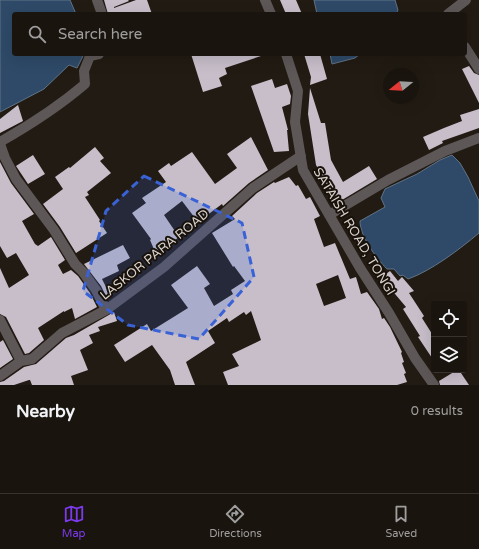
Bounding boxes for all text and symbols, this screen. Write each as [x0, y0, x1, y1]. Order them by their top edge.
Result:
search box [12, 12, 467, 56]
icon: search [26, 23, 48, 45]
text: Search here [58, 25, 142, 43]
north arrow [383, 68, 419, 104]
street label: SATAISH ROAD, TONGI [310, 165, 399, 298]
street label: LASKOR PARA ROAD [97, 206, 213, 304]
map controls [431, 301, 467, 373]
button: locate [431, 301, 467, 337]
button: layers [431, 337, 467, 373]
text: Nearby [16, 401, 75, 422]
text: 0 results [411, 403, 463, 419]
tab: Map [62, 503, 86, 540]
tab: Directions [209, 503, 262, 540]
tab: Saved [385, 503, 417, 540]

